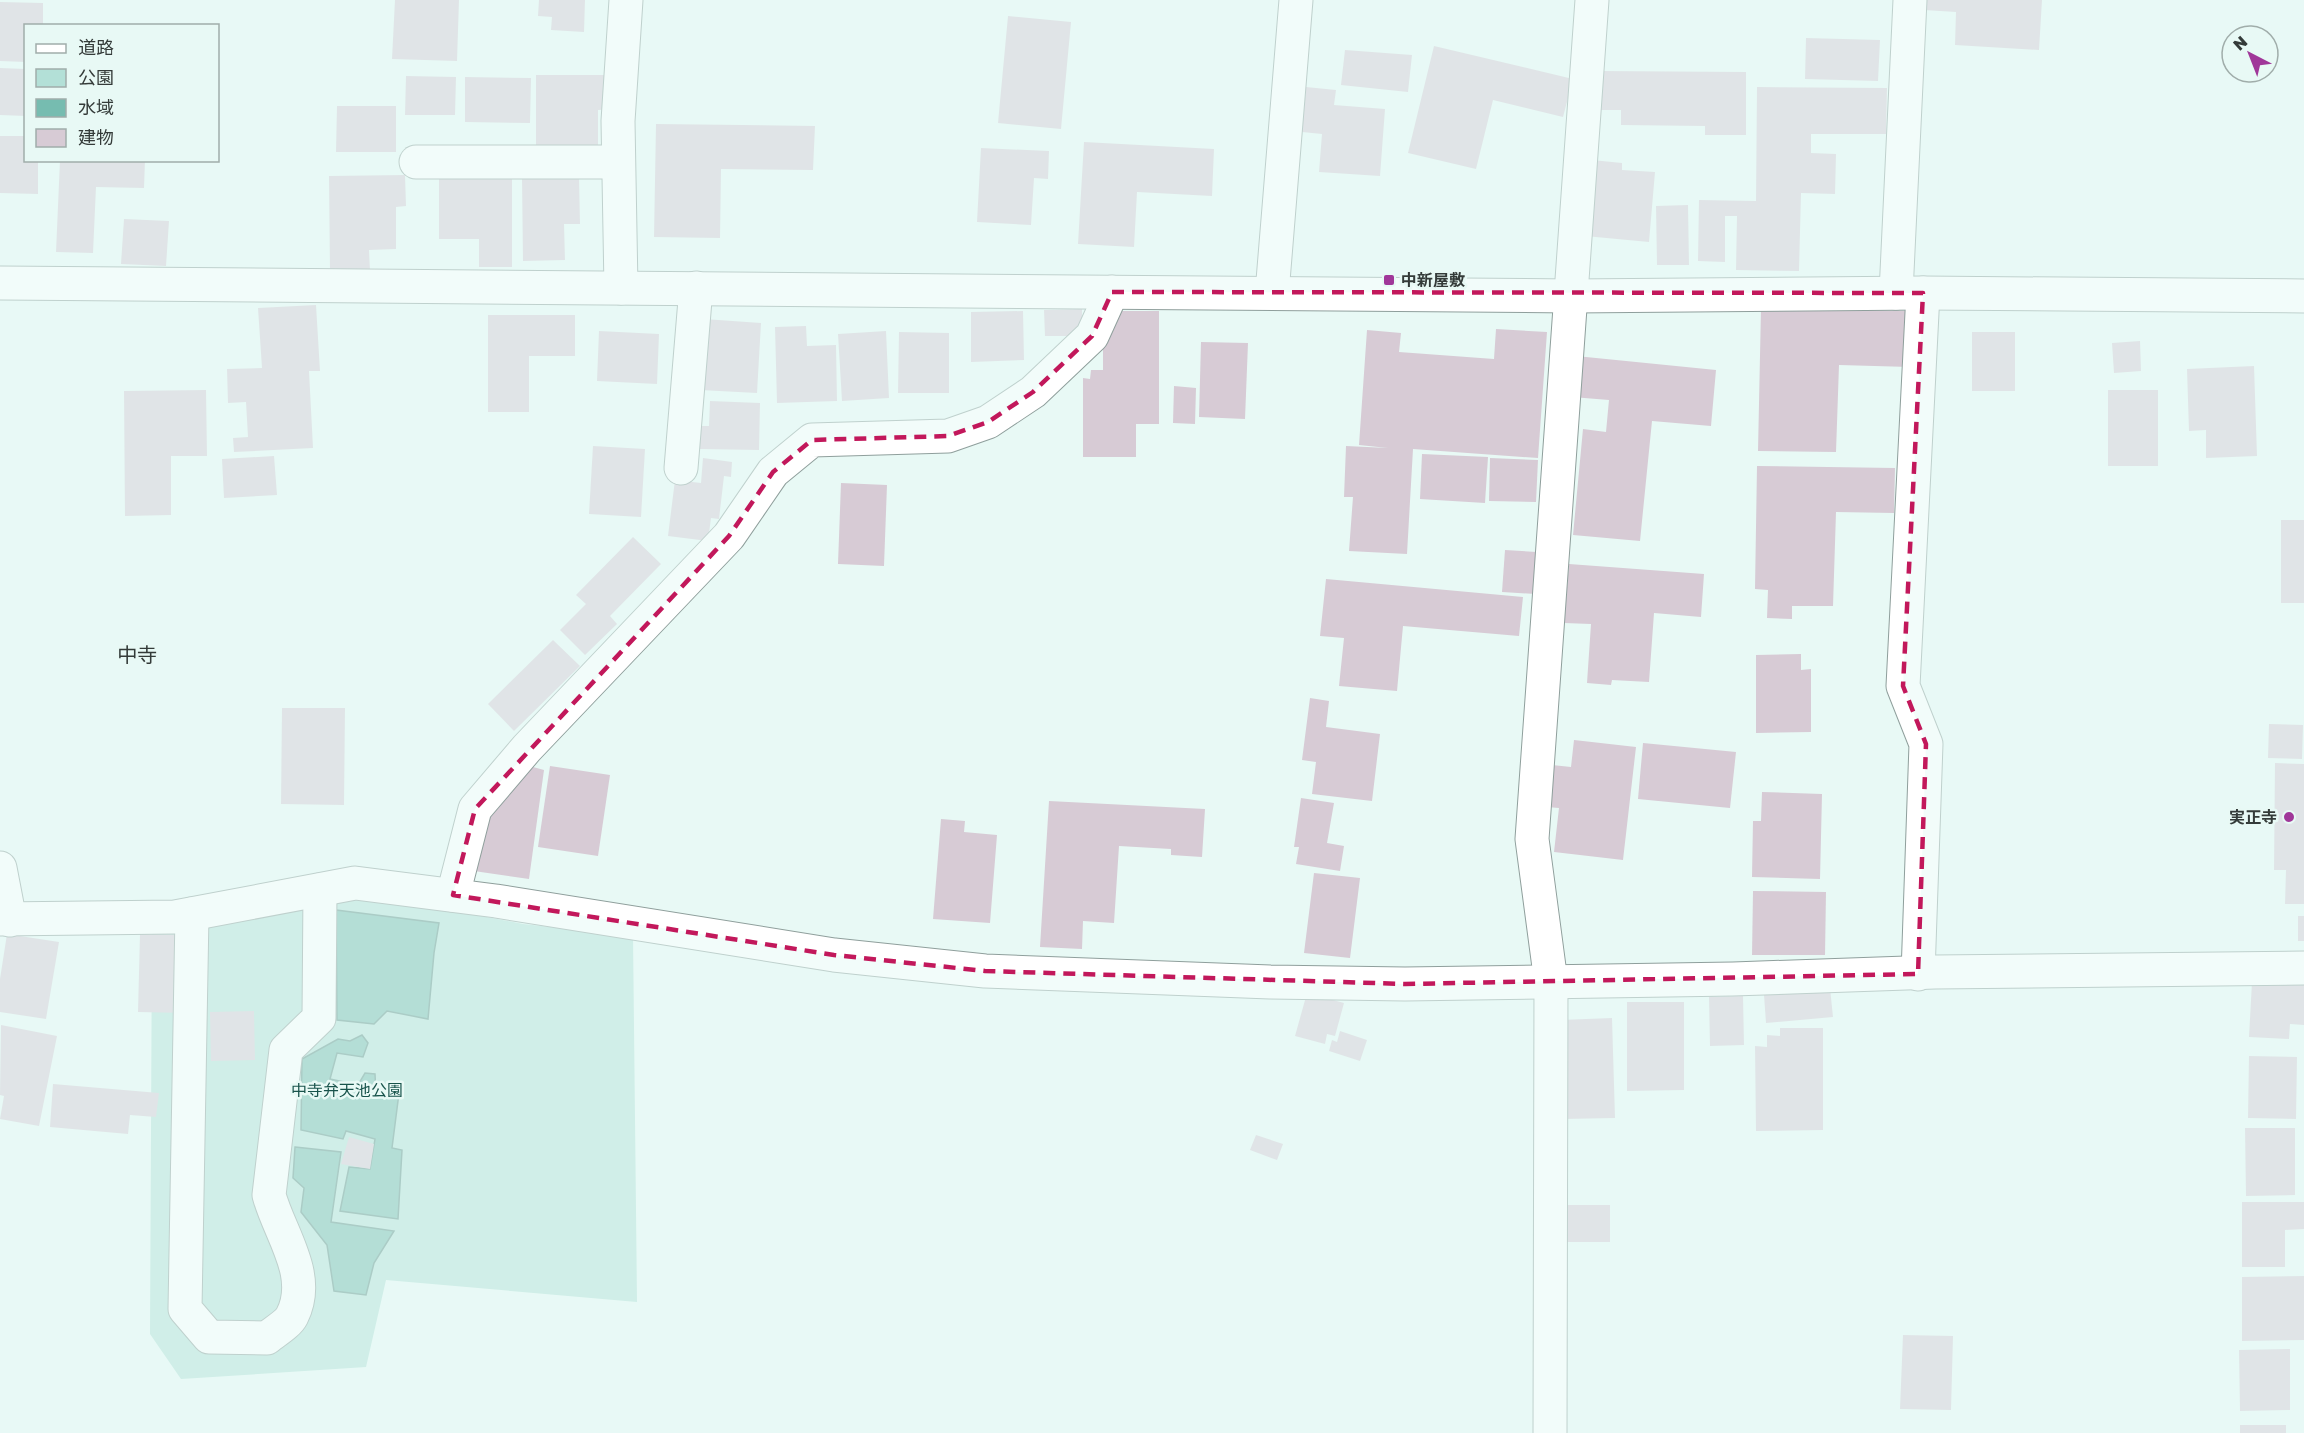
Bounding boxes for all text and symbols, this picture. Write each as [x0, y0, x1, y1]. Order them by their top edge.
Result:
legend [24, 24, 219, 162]
north arrow [2220, 24, 2280, 84]
text: N [2229, 31, 2251, 54]
text: 道路 [78, 36, 114, 58]
text: 公園 [78, 66, 114, 88]
text: 水域 [78, 96, 114, 118]
text: 建物 [78, 126, 114, 148]
place label: 中新屋敷 [1401, 270, 1465, 290]
marker: 中新屋敷 [1382, 273, 1396, 287]
district label: 中寺 [117, 642, 157, 666]
place label: 実正寺 [2229, 807, 2277, 827]
marker: 実正寺 [2282, 810, 2296, 824]
park label: 中寺弁天池公園 [291, 1080, 403, 1100]

